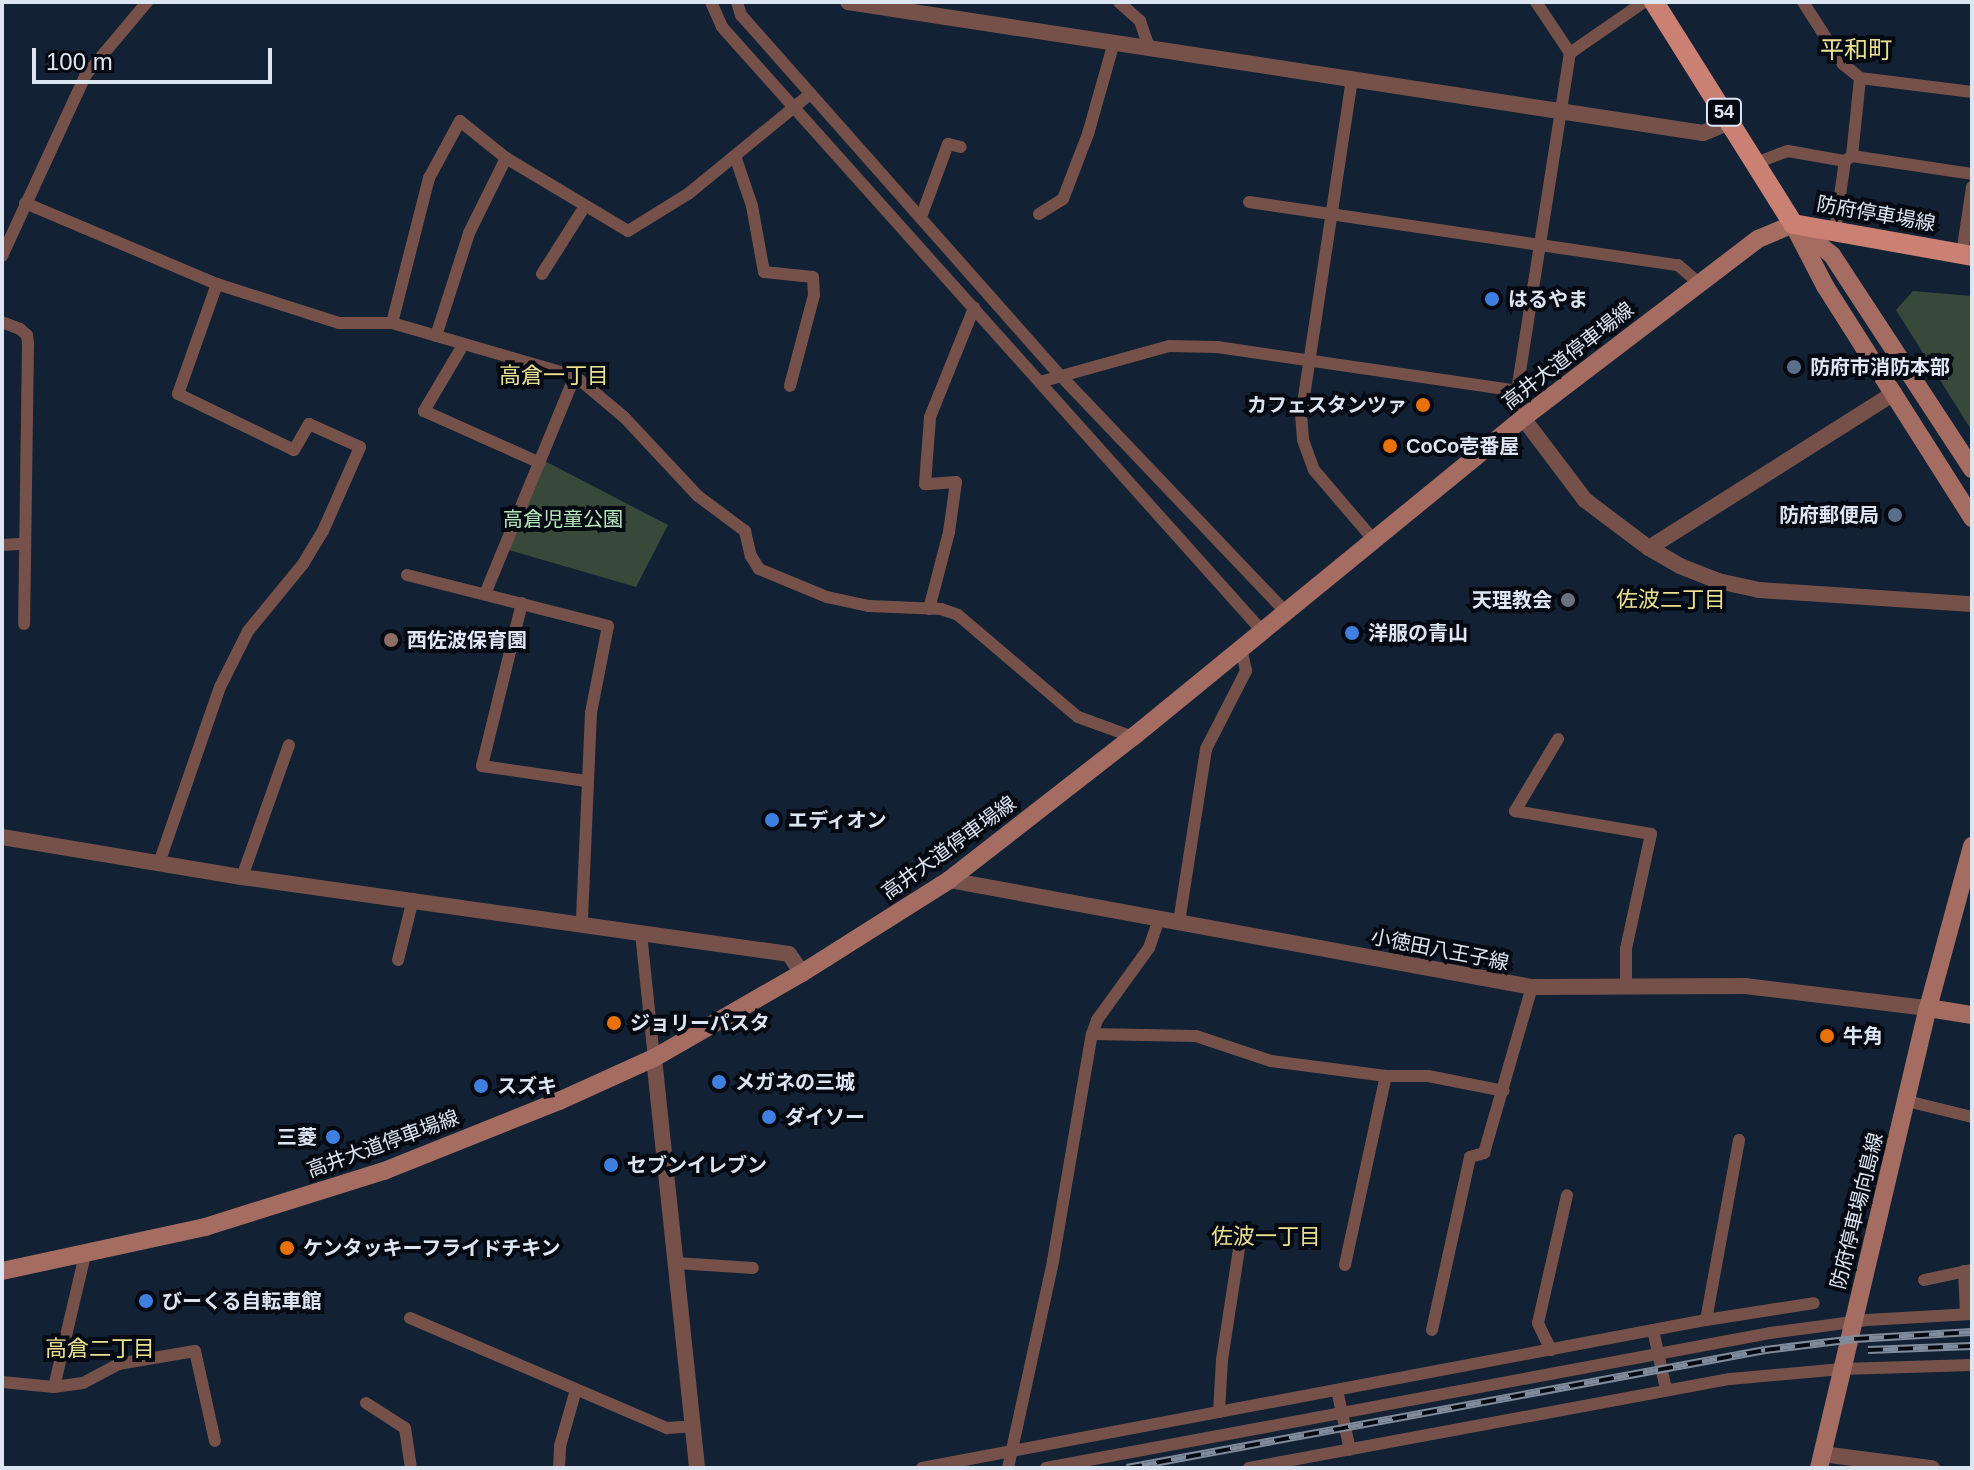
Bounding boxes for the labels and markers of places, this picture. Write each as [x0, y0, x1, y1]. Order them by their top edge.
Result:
place label: はるやま [1508, 287, 1588, 311]
marker: はるやま [1483, 290, 1501, 308]
place label: 防府市消防本部 [1810, 355, 1950, 379]
marker: 防府市消防本部 [1785, 358, 1803, 376]
place label: カフェスタンツァ [1247, 393, 1407, 417]
marker: カフェスタンツァ [1414, 396, 1432, 414]
place label: CoCo壱番屋 [1406, 434, 1519, 458]
marker: CoCo壱番屋 [1381, 437, 1399, 455]
place label: 防府郵便局 [1779, 503, 1879, 527]
marker: 防府郵便局 [1886, 506, 1904, 524]
place label: 天理教会 [1472, 588, 1552, 612]
marker: 天理教会 [1559, 591, 1577, 609]
place label: 洋服の青山 [1368, 621, 1468, 645]
marker: 洋服の青山 [1343, 624, 1361, 642]
place label: 西佐波保育園 [407, 628, 527, 652]
marker: 西佐波保育園 [382, 631, 400, 649]
place label: エディオン [788, 808, 888, 832]
marker: エディオン [763, 811, 781, 829]
place label: ジョリーパスタ [630, 1011, 770, 1035]
marker: ジョリーパスタ [605, 1014, 623, 1032]
place label: 牛角 [1843, 1024, 1883, 1048]
marker: 牛角 [1818, 1027, 1836, 1045]
place label: メガネの三城 [735, 1070, 855, 1094]
marker: メガネの三城 [710, 1073, 728, 1091]
place label: スズキ [497, 1074, 557, 1098]
marker: スズキ [472, 1077, 490, 1095]
place label: ダイソー [785, 1105, 865, 1129]
marker: ダイソー [760, 1108, 778, 1126]
place label: 三菱 [277, 1125, 317, 1149]
marker: 三菱 [324, 1128, 342, 1146]
place label: セブンイレブン [627, 1153, 767, 1177]
marker: セブンイレブン [602, 1156, 620, 1174]
place label: ケンタッキーフライドチキン [303, 1236, 563, 1260]
marker: ケンタッキーフライドチキン [278, 1239, 296, 1257]
place label: びーくる自転車館 [162, 1289, 322, 1313]
marker: びーくる自転車館 [137, 1292, 155, 1310]

